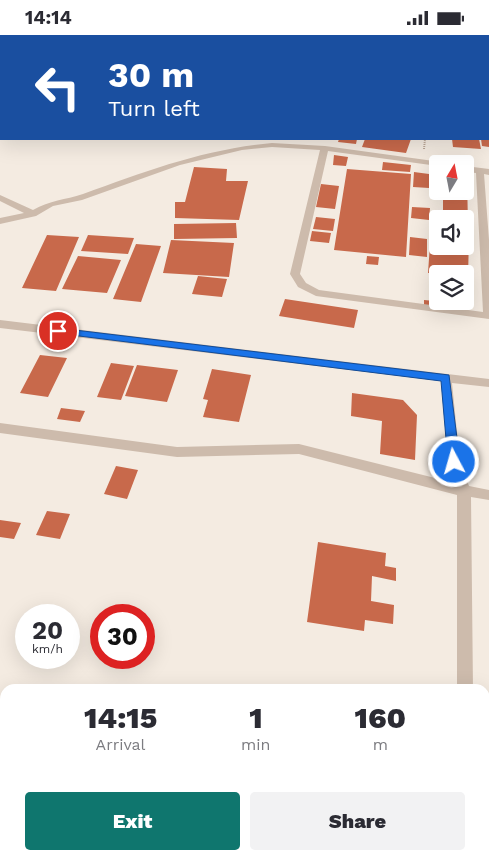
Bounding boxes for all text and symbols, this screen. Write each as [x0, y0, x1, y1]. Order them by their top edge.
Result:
text: 14:14 [25, 6, 72, 29]
text: 30 m [108, 54, 194, 96]
icon: left [25, 55, 90, 120]
text: Turn left [108, 96, 200, 121]
north arrow [429, 155, 474, 200]
map controls [429, 155, 474, 310]
button: sound [429, 210, 474, 255]
button: layers [429, 265, 474, 310]
pin [37, 310, 79, 352]
icon: arrive [44, 317, 72, 345]
position arrow [427, 435, 479, 487]
speed limit sign: 30 [90, 604, 155, 669]
text: 20 [32, 616, 63, 645]
text: km/h [32, 642, 63, 656]
text: 14:15 [84, 700, 157, 735]
text: 1 [249, 700, 263, 735]
text: 160 [355, 700, 406, 735]
text: Arrival [96, 735, 146, 754]
text: min [241, 735, 271, 754]
text: m [373, 735, 388, 754]
button: Exit [25, 792, 240, 850]
button: Share [250, 792, 465, 850]

